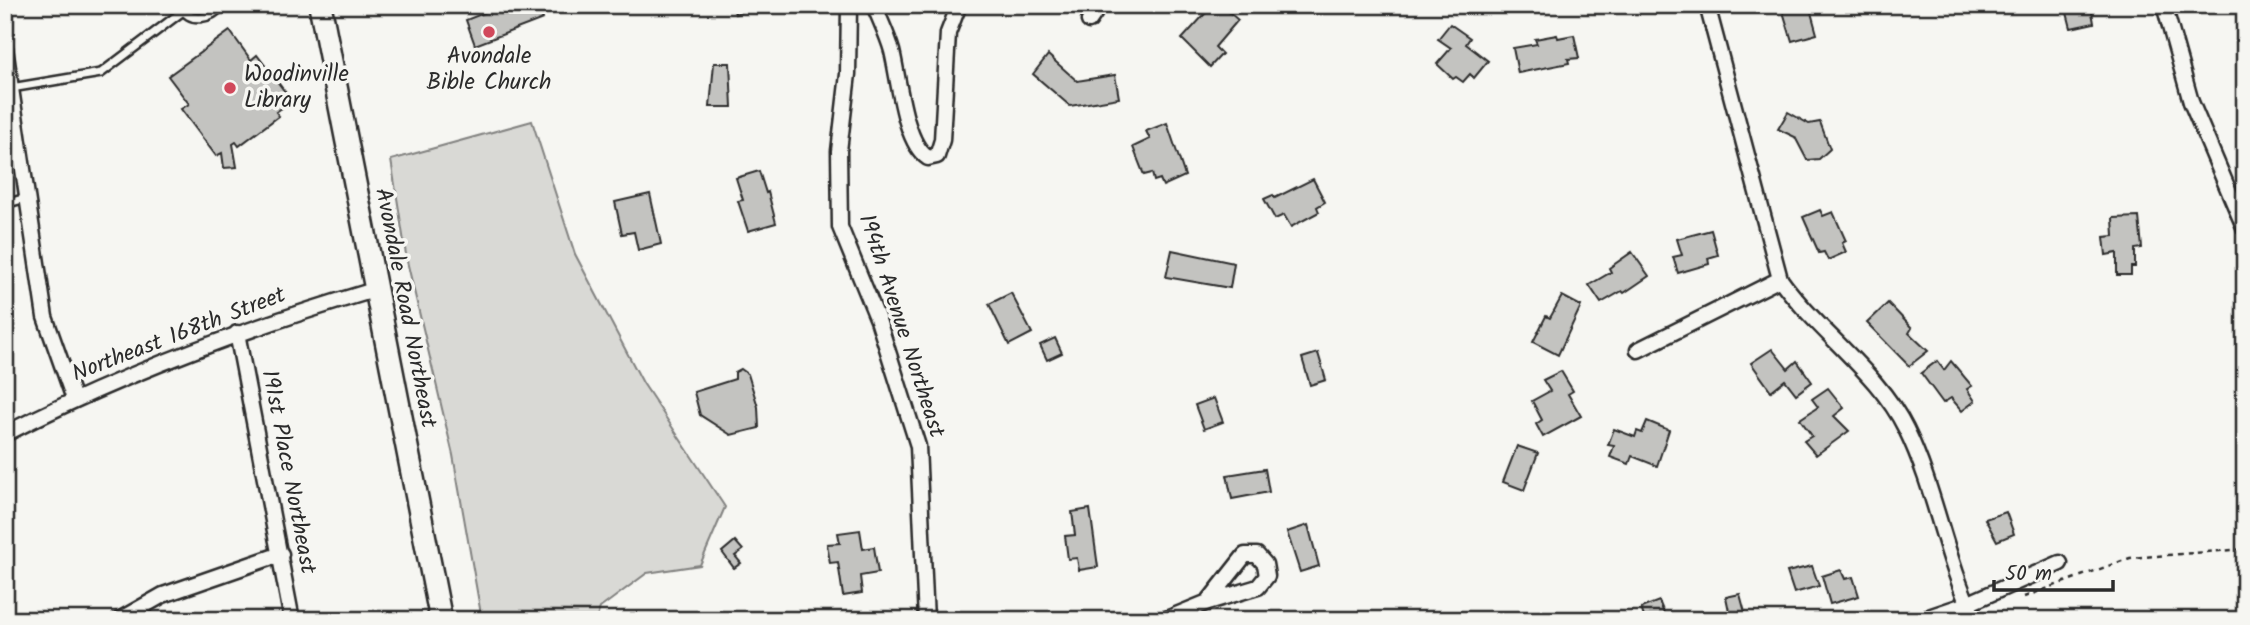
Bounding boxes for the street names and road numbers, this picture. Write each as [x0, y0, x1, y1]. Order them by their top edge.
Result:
street label: Avondale Road Northeast [364, 185, 446, 432]
street label: 194th Avenue Northeast [848, 210, 954, 443]
street label: Northeast 168th Street [67, 277, 292, 392]
street label: 191st Place Northeast [251, 367, 326, 578]

